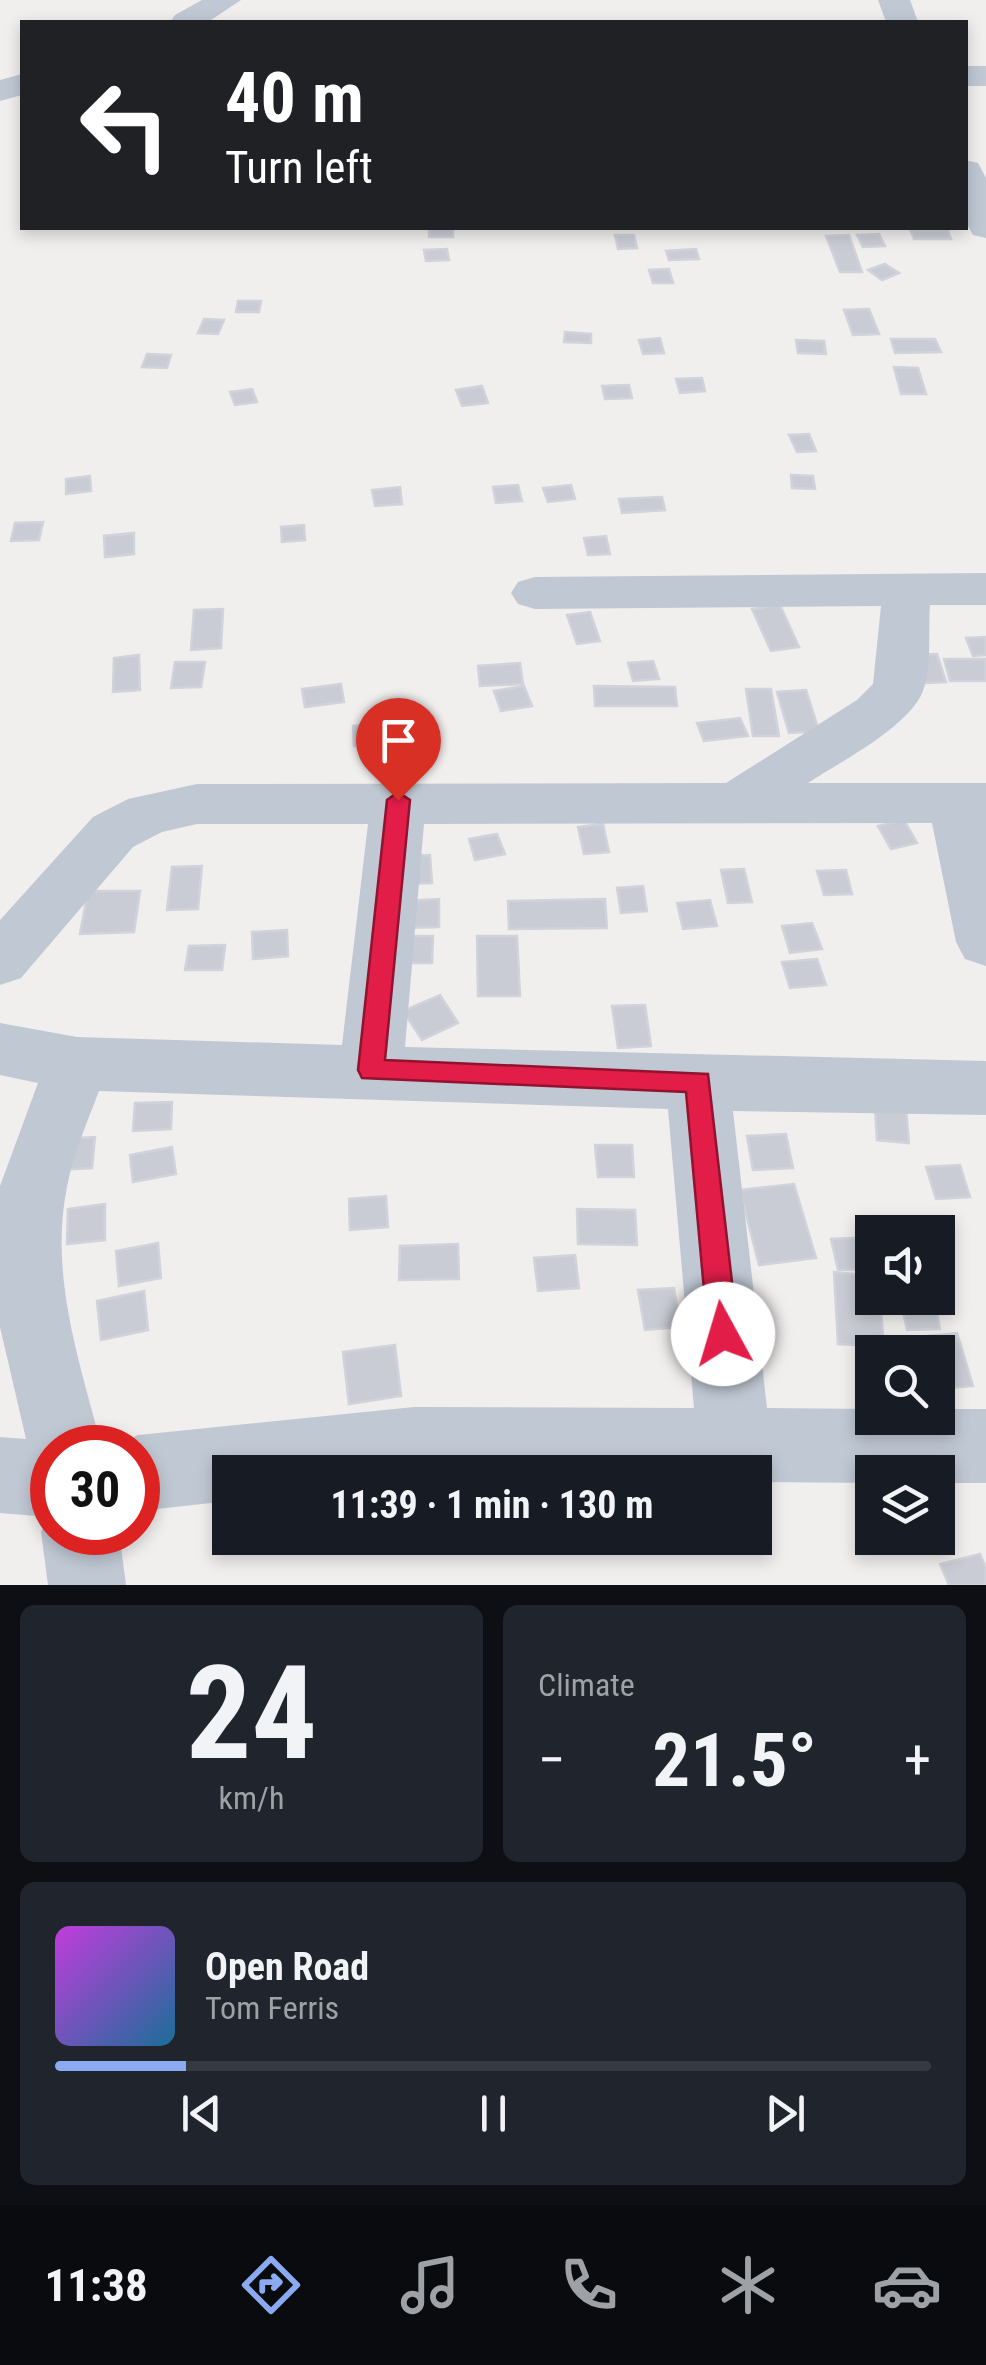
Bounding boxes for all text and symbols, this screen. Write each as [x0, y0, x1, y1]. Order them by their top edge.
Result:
text: 40 m [225, 57, 364, 139]
icon: left [60, 60, 190, 190]
text: Turn left [225, 141, 373, 194]
pin [356, 698, 441, 801]
icon: arrive [371, 713, 426, 768]
map controls [855, 1215, 955, 1555]
button: sound [855, 1215, 955, 1315]
position arrow [671, 1282, 775, 1386]
button: search [855, 1335, 955, 1435]
speed limit sign: 30 [30, 1425, 160, 1555]
button: layers [855, 1455, 955, 1555]
text: 11:39 · 1 min · 130 m [331, 1483, 653, 1527]
text: 24 [186, 1637, 317, 1790]
text: Climate [538, 1666, 635, 1704]
text: 21.5° [652, 1716, 817, 1804]
text: − [538, 1728, 566, 1792]
text: + [904, 1728, 931, 1792]
text: km/h [219, 1779, 284, 1817]
text: Open Road [205, 1945, 369, 1989]
text: Tom Ferris [205, 1989, 339, 2027]
icon: previous [174, 2086, 229, 2141]
icon: pause [466, 2086, 521, 2141]
icon: next [758, 2086, 813, 2141]
icon: directions [236, 2250, 306, 2320]
icon: music [395, 2250, 465, 2320]
icon: phone [554, 2250, 624, 2320]
icon: climate [713, 2250, 783, 2320]
icon: car [872, 2250, 942, 2320]
text: 11:38 [44, 2259, 148, 2312]

